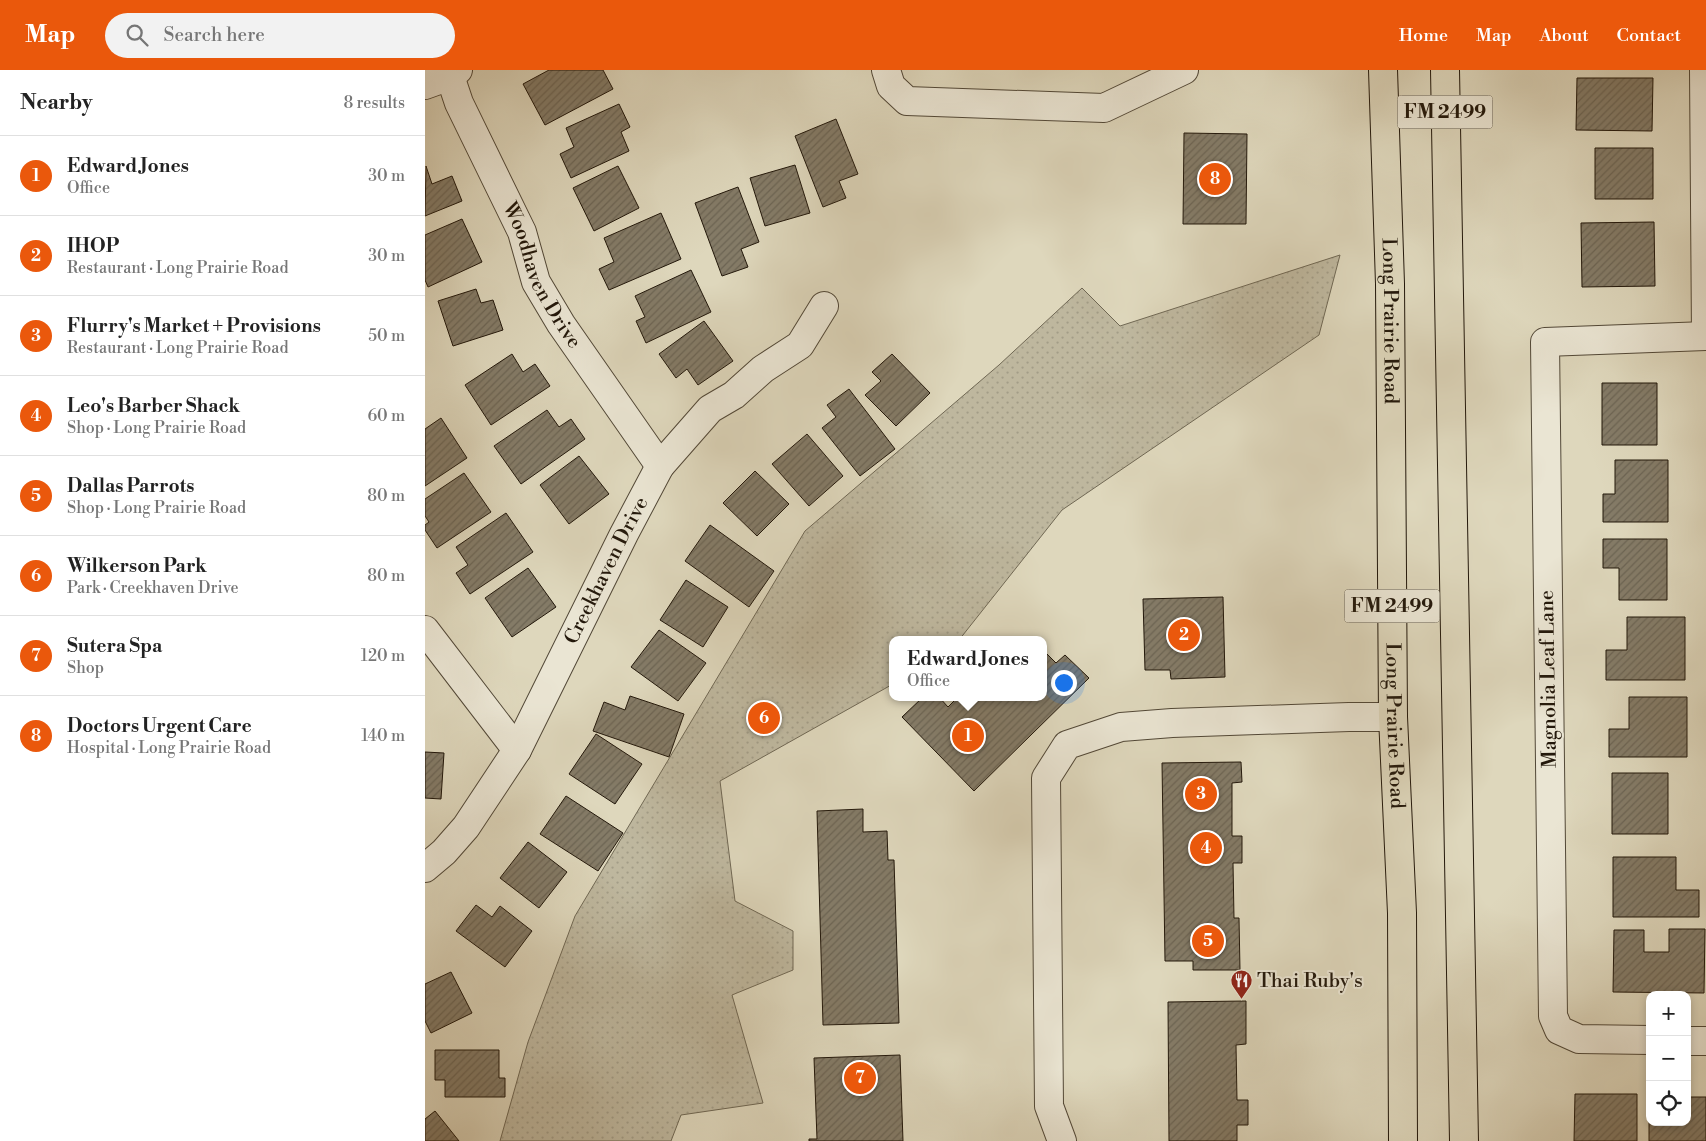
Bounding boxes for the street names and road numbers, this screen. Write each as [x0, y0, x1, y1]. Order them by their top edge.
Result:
road number: FM 2499 [1397, 96, 1493, 128]
street label: Woodhaven Drive [497, 197, 587, 353]
street label: Long Prairie Road [1376, 237, 1403, 405]
street label: Creekhaven Drive [559, 493, 654, 648]
road number: FM 2499 [1345, 590, 1439, 622]
street label: Magnolia Leaf Lane [1535, 590, 1563, 768]
street label: Long Prairie Road [1380, 643, 1410, 810]

